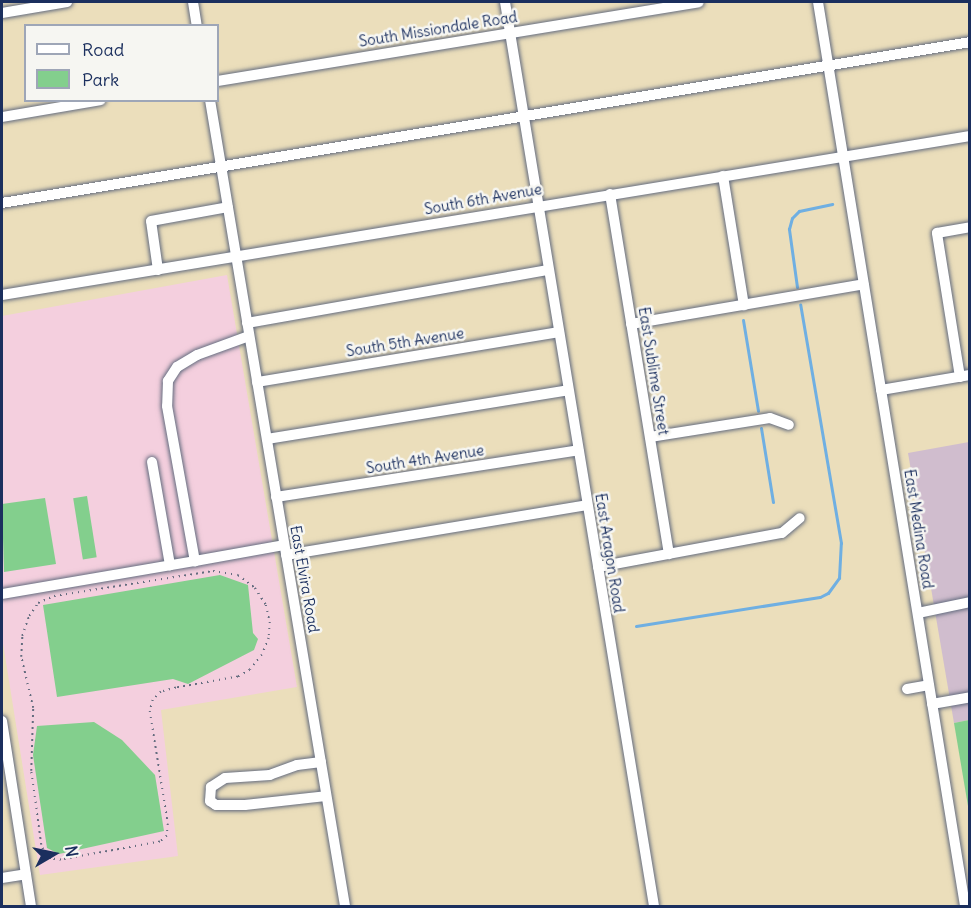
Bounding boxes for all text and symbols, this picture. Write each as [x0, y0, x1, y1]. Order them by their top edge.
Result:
street label: South Missiondale Road [358, 8, 518, 50]
legend [24, 24, 219, 102]
text: Road [82, 38, 124, 61]
text: Park [82, 68, 119, 91]
street label: South 6th Avenue [423, 180, 543, 218]
street label: East Sublime Street [635, 306, 673, 436]
street label: South 5th Avenue [345, 324, 465, 360]
street label: South 4th Avenue [365, 441, 485, 477]
street label: East Medina Road [901, 468, 937, 590]
street label: East Aragon Road [592, 492, 628, 614]
street label: East Elvira Road [287, 524, 323, 634]
north arrow [24, 824, 84, 884]
text: N [61, 844, 83, 858]

